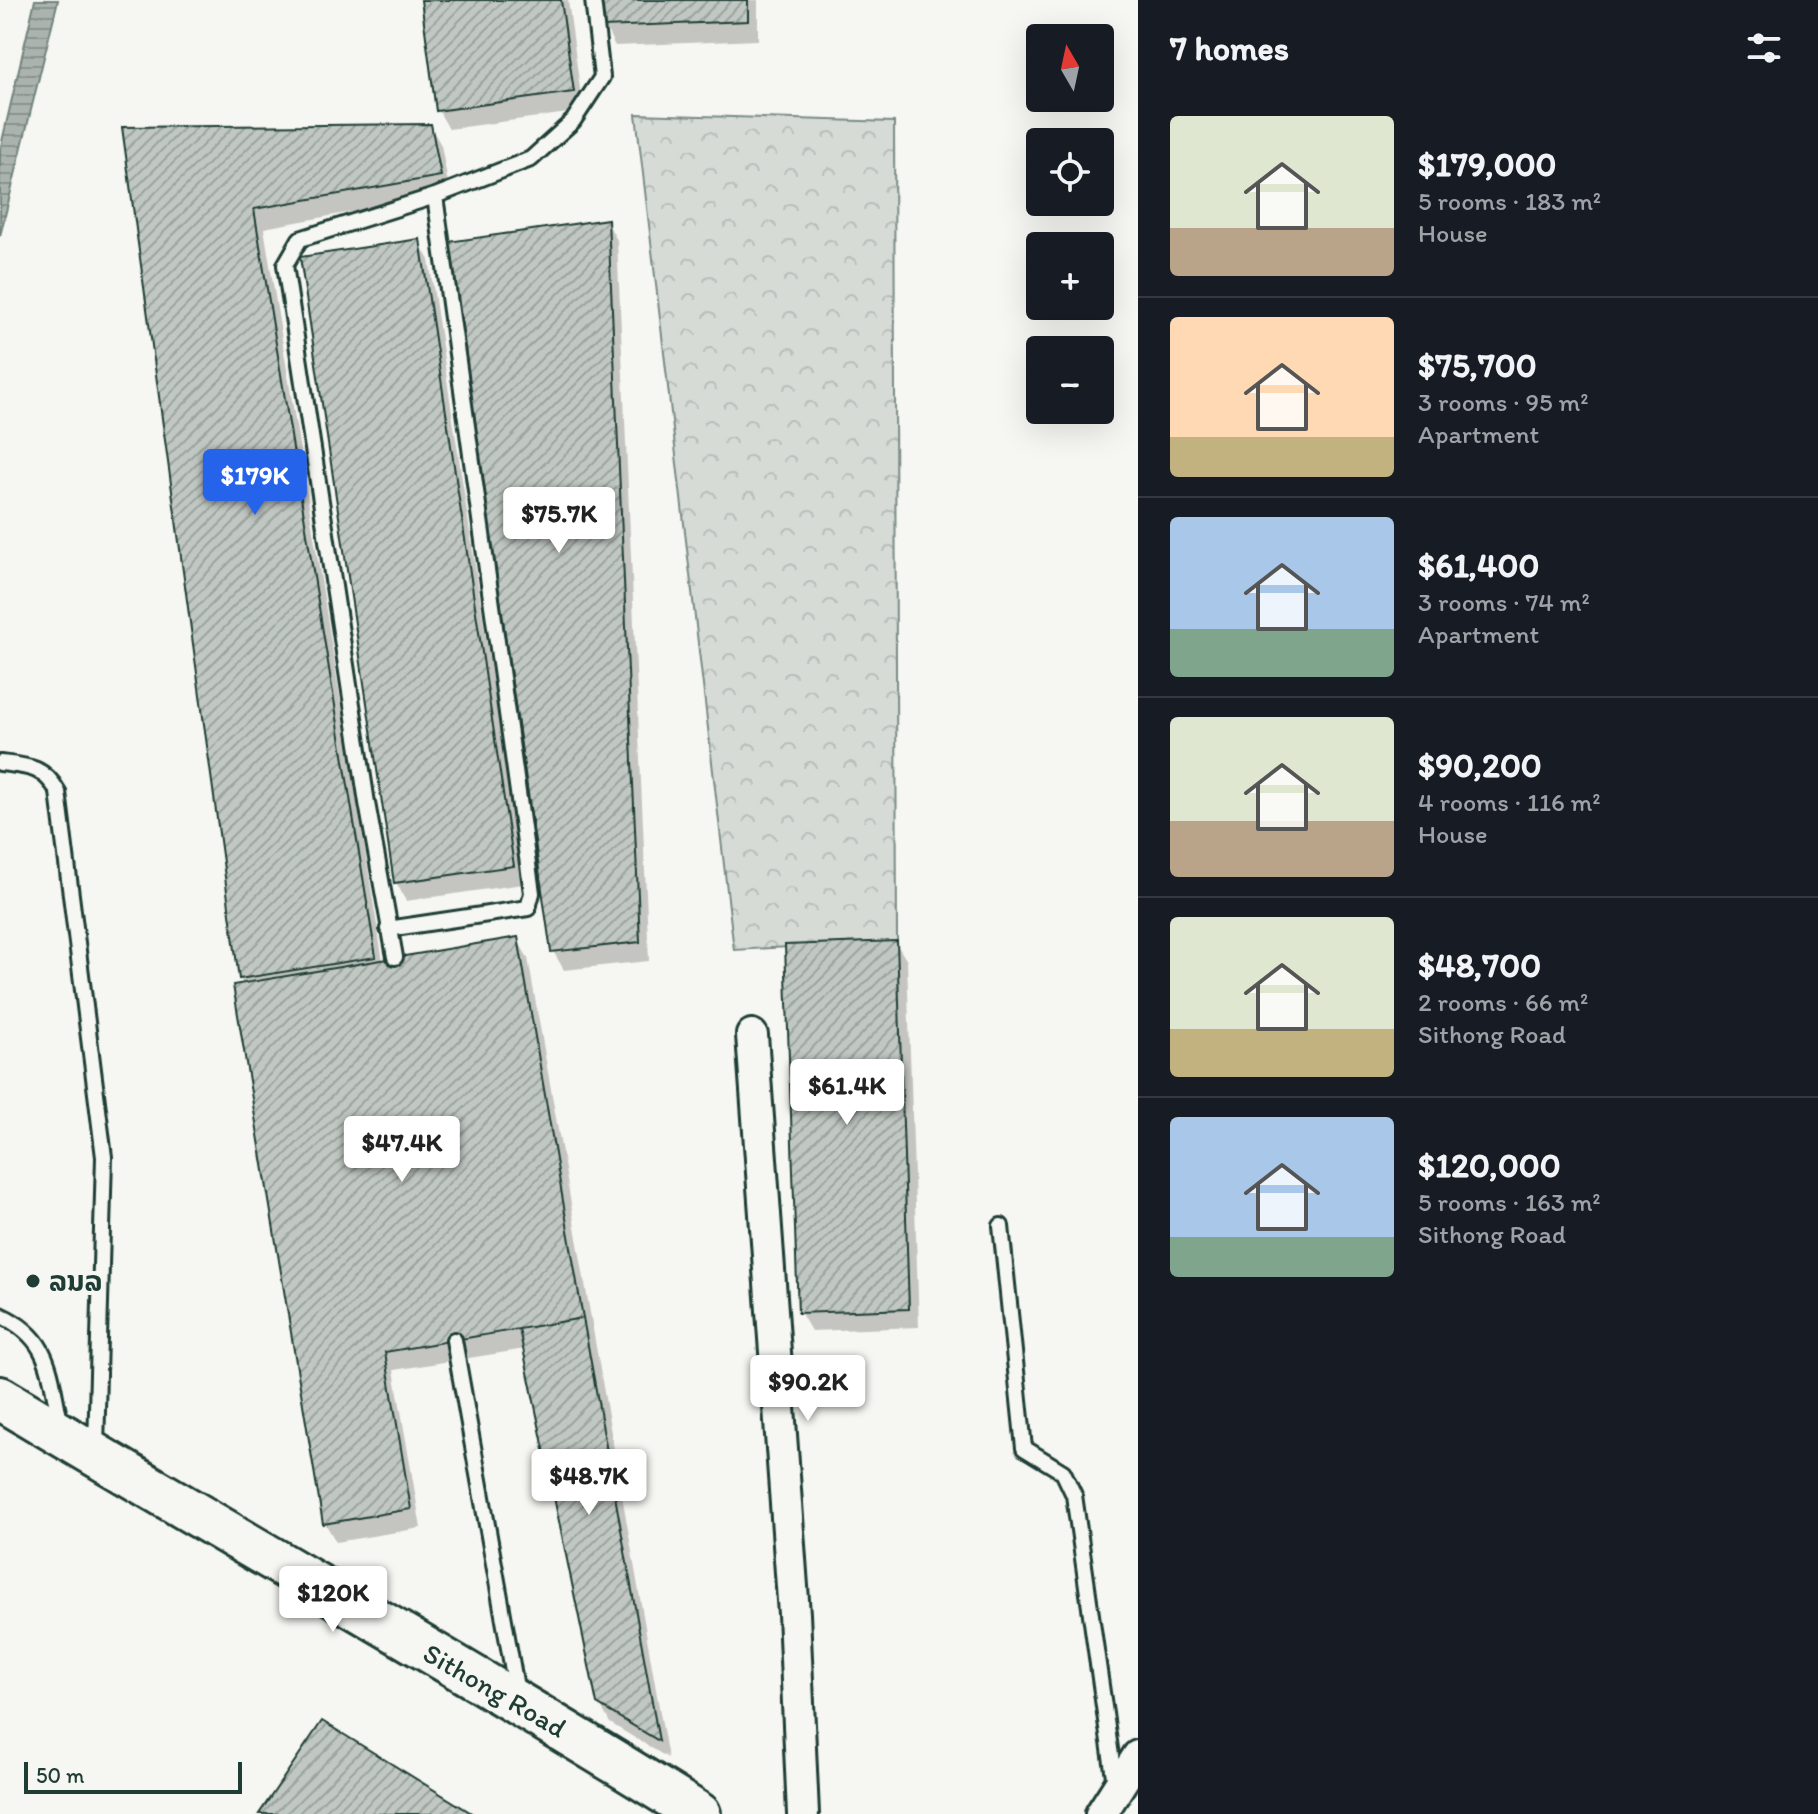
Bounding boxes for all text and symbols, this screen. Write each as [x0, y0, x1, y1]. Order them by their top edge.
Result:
north arrow [1026, 24, 1114, 112]
map controls [1026, 24, 1114, 424]
icon: filters [1742, 26, 1786, 70]
text: 7 homes [1170, 28, 1289, 69]
button: locate [1026, 128, 1114, 216]
text: $179,000 [1418, 144, 1557, 185]
icon: home [1234, 148, 1330, 244]
text: 5 rooms · 183 m² [1418, 185, 1601, 217]
text: House [1418, 217, 1488, 249]
button: + [1026, 232, 1114, 320]
button: − [1026, 336, 1114, 424]
text: $75,700 [1418, 345, 1537, 386]
icon: home [1234, 349, 1330, 445]
text: 3 rooms · 95 m² [1418, 386, 1589, 418]
text: Apartment [1418, 418, 1539, 450]
pin: $179K [199, 449, 311, 517]
text: $179K [221, 459, 289, 491]
pin: $75.7K [494, 487, 624, 555]
text: $75.7K [521, 497, 597, 529]
text: $61,400 [1418, 545, 1539, 586]
icon: home [1234, 549, 1330, 645]
text: 3 rooms · 74 m² [1418, 586, 1590, 618]
text: Apartment [1418, 618, 1539, 650]
text: $90,200 [1418, 745, 1542, 786]
icon: home [1234, 749, 1330, 845]
text: 4 rooms · 116 m² [1418, 786, 1601, 818]
text: House [1418, 818, 1488, 850]
text: $48,700 [1418, 945, 1541, 986]
icon: home [1234, 949, 1330, 1045]
text: 2 rooms · 66 m² [1418, 986, 1588, 1018]
text: Sithong Road [1418, 1018, 1566, 1050]
pin: $61.4K [782, 1059, 912, 1127]
text: $61.4K [808, 1069, 886, 1101]
pin: $47.4K [337, 1116, 467, 1184]
text: $47.4K [362, 1126, 442, 1158]
text: $120,000 [1418, 1145, 1561, 1186]
icon: home [1234, 1149, 1330, 1245]
text: 5 rooms · 163 m² [1418, 1186, 1601, 1218]
text: Sithong Road [1418, 1218, 1566, 1250]
place label: ລນລ [49, 1264, 102, 1298]
marker: ລນລ [24, 1272, 42, 1290]
pin: $90.2K [743, 1355, 873, 1423]
text: $90.2K [768, 1365, 848, 1397]
pin: $48.7K [524, 1449, 654, 1517]
text: $48.7K [550, 1459, 628, 1491]
pin: $120K [277, 1566, 389, 1634]
text: $120K [297, 1576, 369, 1608]
street label: Sithong Road [418, 1635, 572, 1745]
scale bar [24, 1758, 242, 1794]
text: 50 m [36, 1762, 85, 1789]

